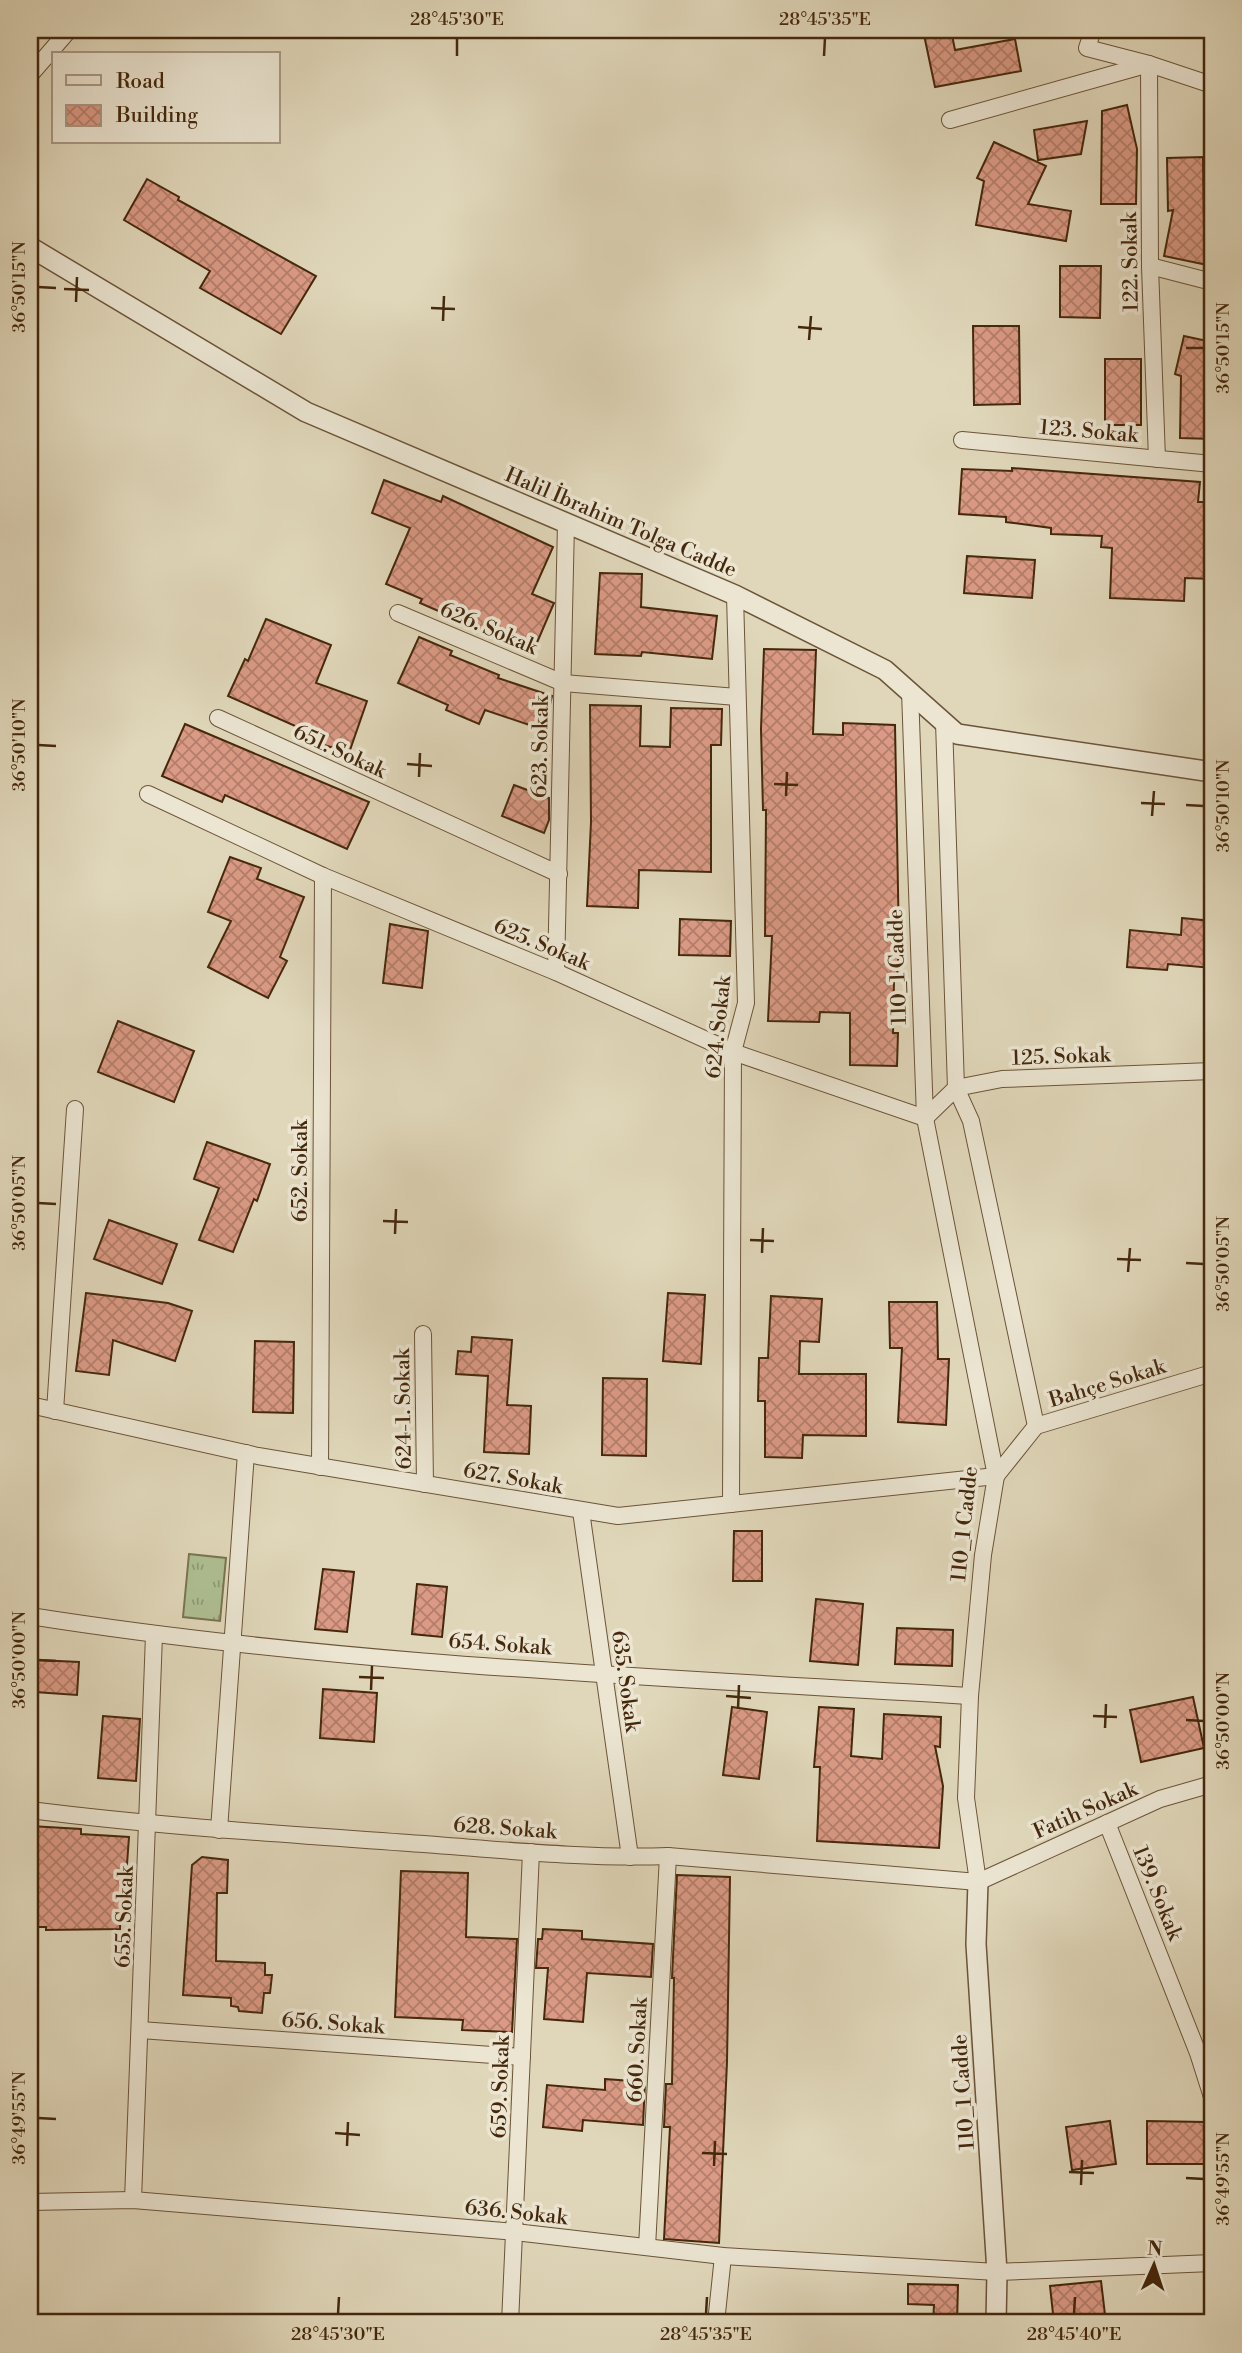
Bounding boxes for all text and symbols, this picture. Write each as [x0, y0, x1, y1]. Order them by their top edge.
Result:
text: 28°45'30"E [410, 8, 504, 31]
text: 28°45'35"E [779, 8, 871, 31]
legend [52, 52, 280, 144]
text: Road [116, 69, 165, 95]
text: Building [115, 103, 198, 129]
street label: 122. Sokak [1117, 211, 1145, 312]
text: 36°50'15"N [8, 241, 31, 333]
text: 36°50'15"N [1212, 302, 1235, 394]
street label: 123. Sokak [1038, 415, 1140, 449]
street label: Halil İbrahim Tolga Cadde [501, 460, 741, 584]
street label: 626. Sokak [436, 597, 542, 662]
street label: 623. Sokak [527, 695, 555, 798]
text: 36°50'10"N [8, 698, 31, 791]
street label: 651. Sokak [289, 719, 391, 785]
text: 36°50'10"N [1212, 759, 1235, 852]
street label: 110_1 Cadde [883, 908, 913, 1025]
street label: 625. Sokak [489, 913, 595, 977]
street label: 624. Sokak [701, 973, 737, 1080]
street label: 125. Sokak [1011, 1042, 1112, 1072]
street label: 652. Sokak [288, 1119, 314, 1222]
text: 36°50'05"N [8, 1155, 31, 1251]
text: 36°50'05"N [1212, 1216, 1235, 1312]
street label: 624-1. Sokak [390, 1347, 418, 1470]
street label: Bahçe Sokak [1045, 1354, 1170, 1414]
street label: 627. Sokak [461, 1457, 566, 1501]
street label: 110_1 Cadde [946, 1465, 984, 1583]
text: 36°50'00"N [8, 1611, 31, 1709]
street label: 654. Sokak [447, 1628, 553, 1662]
street label: 635. Sokak [605, 1629, 645, 1734]
text: 36°50'00"N [1212, 1672, 1235, 1770]
street label: Fatih Sokak [1029, 1776, 1143, 1845]
street label: 628. Sokak [452, 1812, 559, 1846]
street label: 139. Sokak [1126, 1842, 1188, 1945]
street label: 655. Sokak [110, 1865, 140, 1968]
street label: 660. Sokak [622, 1996, 654, 2103]
street label: 656. Sokak [281, 2007, 386, 2041]
street label: 110_1 Cadde [947, 2033, 981, 2151]
street label: 659. Sokak [486, 2034, 516, 2139]
text: 36°49'55"N [8, 2071, 31, 2165]
text: 36°49'55"N [1212, 2132, 1235, 2226]
street label: 636. Sokak [463, 2195, 570, 2231]
north arrow [1120, 2230, 1190, 2300]
text: N [1147, 2237, 1163, 2261]
text: 28°45'30"E [291, 2323, 385, 2346]
text: 28°45'35"E [660, 2323, 752, 2346]
text: 28°45'40"E [1027, 2323, 1121, 2346]

